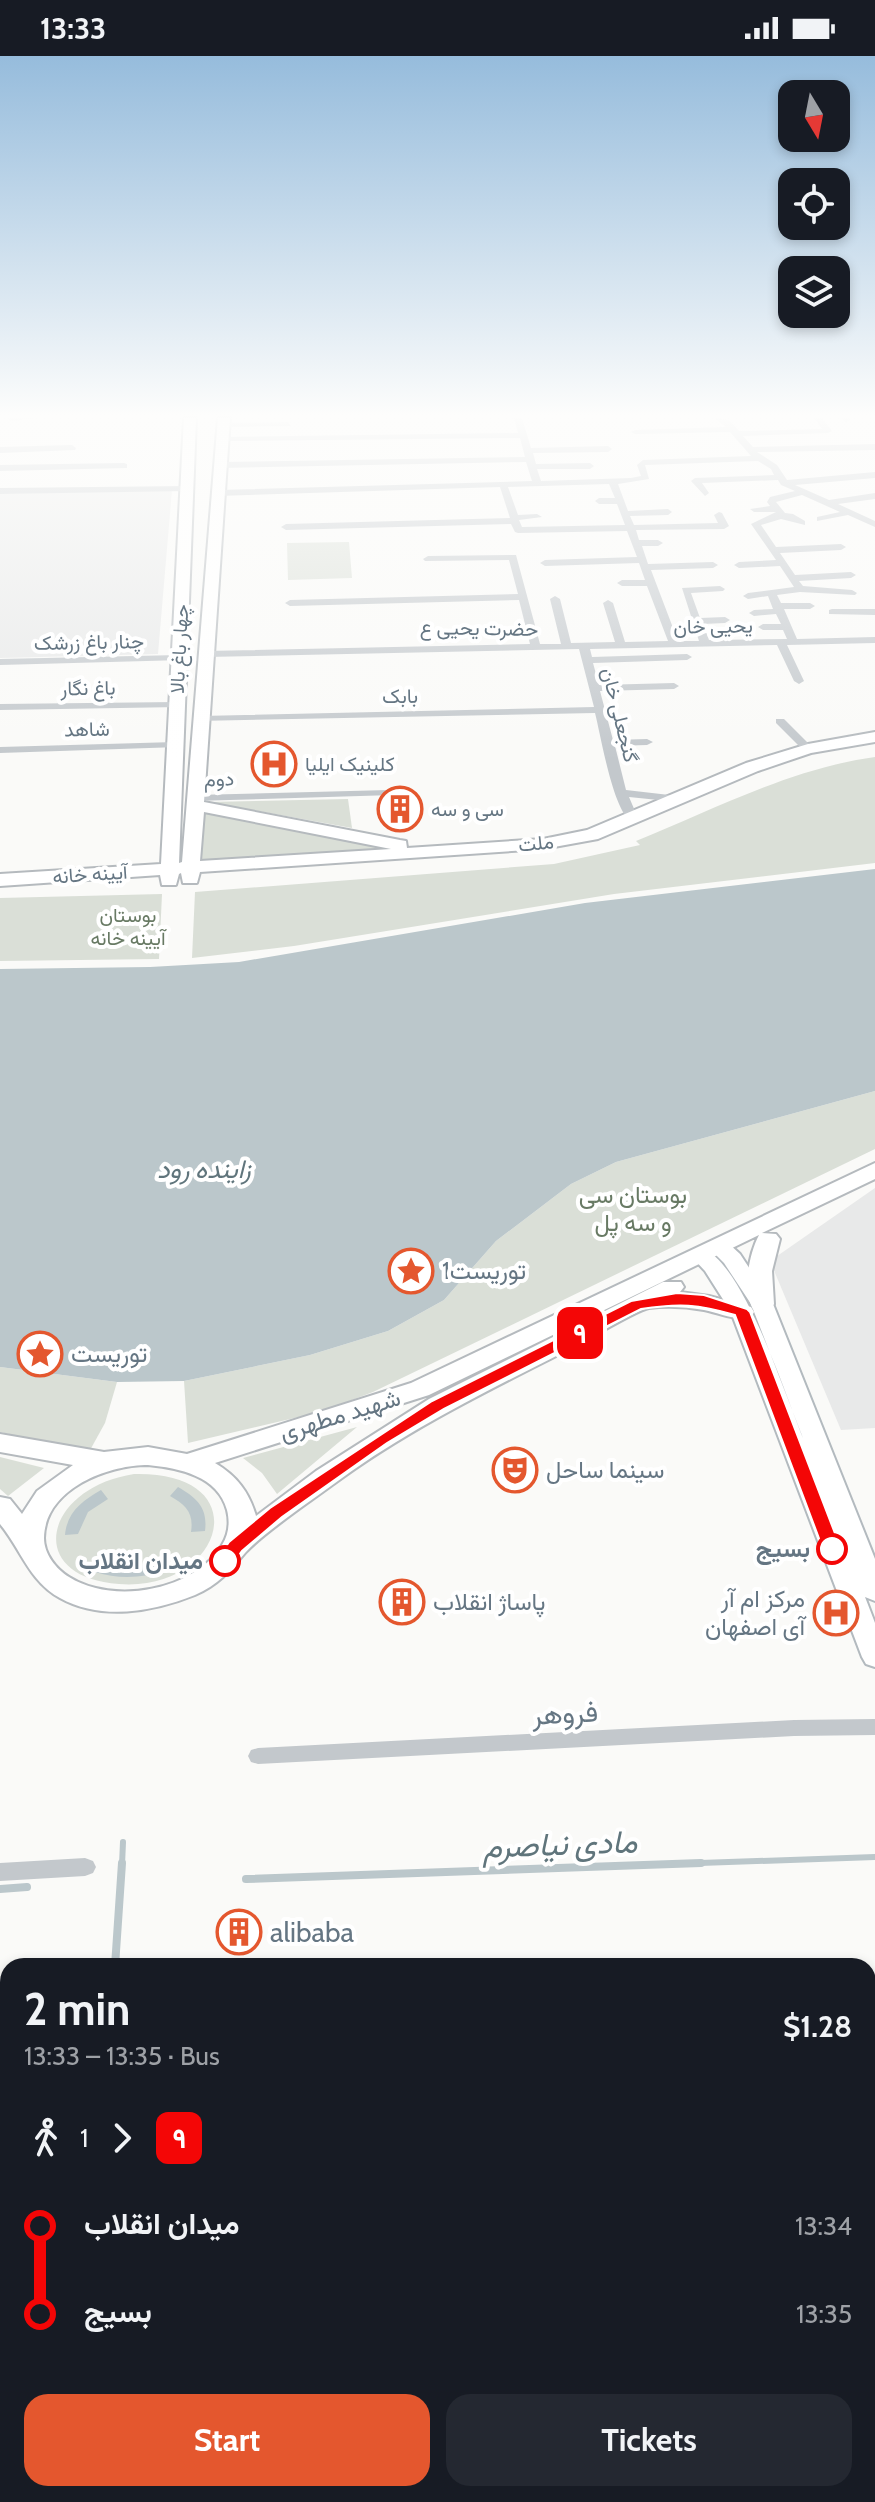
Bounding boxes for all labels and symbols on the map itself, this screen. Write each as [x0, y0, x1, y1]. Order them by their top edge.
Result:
north arrow [778, 80, 850, 152]
street label: چهار باغ بالا [165, 604, 195, 694]
street label: یحیی خان [673, 613, 753, 639]
street label: حضرت یحیی ع [420, 615, 538, 643]
street label: چنار باغ زرشک [34, 629, 144, 657]
street label: گنجعلی خان [597, 665, 643, 765]
street label: باغ نگار [59, 676, 116, 702]
street label: بابک [382, 684, 418, 708]
street label: شاهد [64, 717, 110, 741]
hospital icon: کلینیک ایلیا [250, 740, 298, 788]
place label: کلینیک ایلیا [305, 752, 395, 776]
street label: دوم [203, 766, 235, 793]
building icon: سی و سه [376, 785, 424, 833]
place label: سی و سه [431, 797, 504, 822]
street label: ملت [517, 829, 555, 857]
street label: آیینه خانه [52, 859, 130, 889]
park label: بوستان آیینه خانه [90, 903, 167, 950]
water label: زاینده رود [157, 1153, 252, 1185]
park label: بوستان سی و سه پل [579, 1180, 687, 1239]
place icon: توریست1 [387, 1247, 435, 1295]
place label: توریست1 [442, 1256, 526, 1286]
line badge: ۹ [554, 1307, 606, 1359]
place icon: توریست [16, 1330, 64, 1378]
place label: توریست [71, 1339, 147, 1369]
street label: شهید مطهری [276, 1382, 404, 1448]
theatre icon: سینما ساحل [491, 1446, 539, 1494]
place label: سینما ساحل [546, 1455, 665, 1484]
place label: بسیج [756, 1534, 810, 1566]
marker: بسیج [817, 1534, 847, 1564]
place label: میدان انقلاب [79, 1546, 203, 1575]
marker: میدان انقلاب [210, 1546, 240, 1576]
building icon: پاساژ انقلاب [378, 1578, 426, 1626]
place label: مرکز ام آر آی اصفهان [705, 1584, 807, 1642]
place label: پاساژ انقلاب [433, 1587, 545, 1618]
hospital icon: مرکز ام آر آی اصفهان [812, 1589, 860, 1637]
street label: فروهر [530, 1694, 599, 1733]
water label: مادی نیاصرم [481, 1821, 639, 1868]
building icon: alibaba [215, 1908, 263, 1956]
place label: alibaba [270, 1915, 355, 1949]

